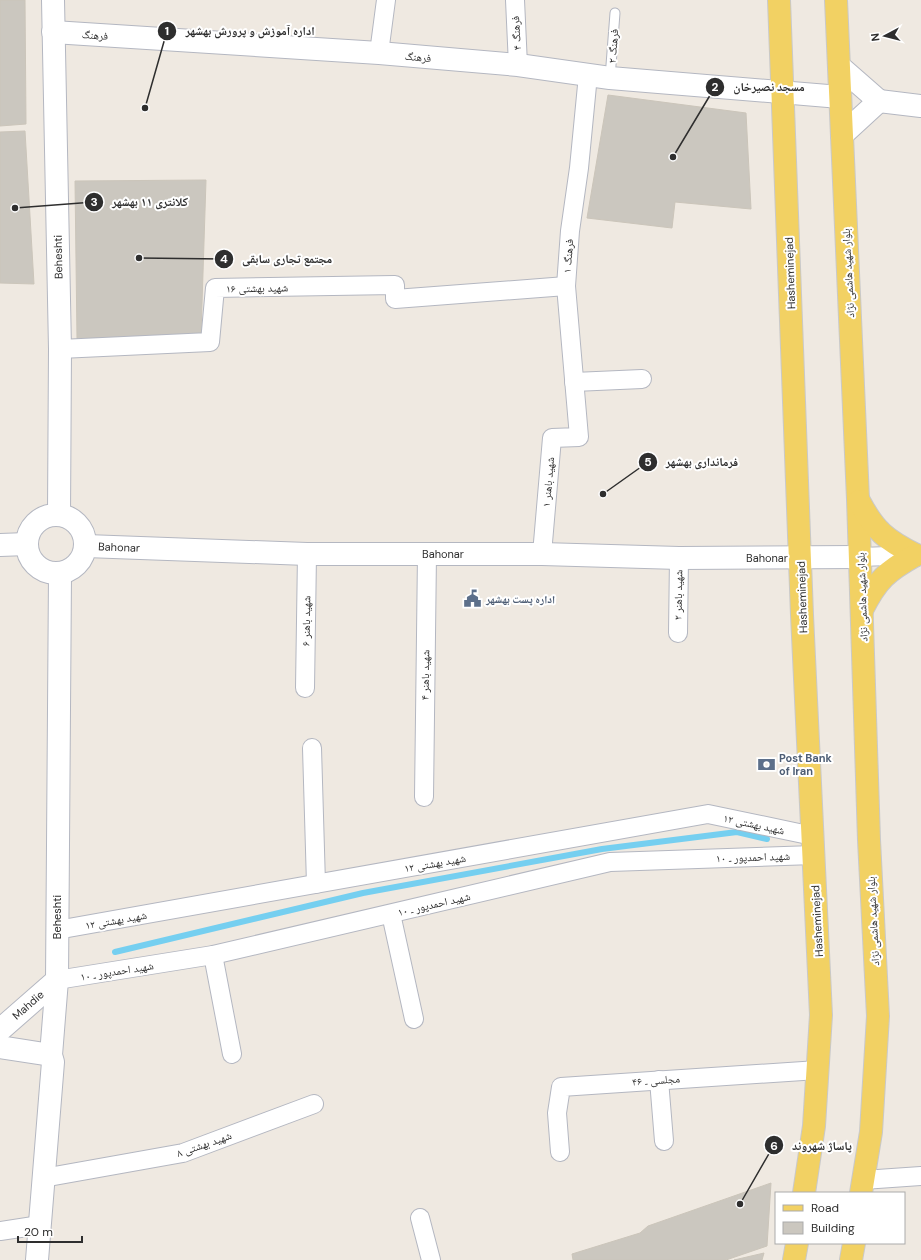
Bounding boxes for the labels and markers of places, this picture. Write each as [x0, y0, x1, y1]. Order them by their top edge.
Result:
callout: اداره آموزش و پرورش بهشهر [157, 19, 322, 43]
callout: مسجد نصیرخان [705, 75, 813, 99]
callout: کلانتری ۱۱ بهشهر [84, 190, 197, 214]
callout: مجتمع تجاری سابقی [214, 247, 340, 271]
callout: فرمانداری بهشهر [638, 450, 746, 474]
public building icon: اداره پست بهشهر [463, 589, 483, 609]
place label: اداره پست بهشهر [485, 592, 555, 606]
place label: Post Bank of Iran [779, 751, 832, 778]
bank icon: Post Bank of Iran [756, 754, 776, 774]
callout: پاساژ شهروند [764, 1133, 860, 1157]

